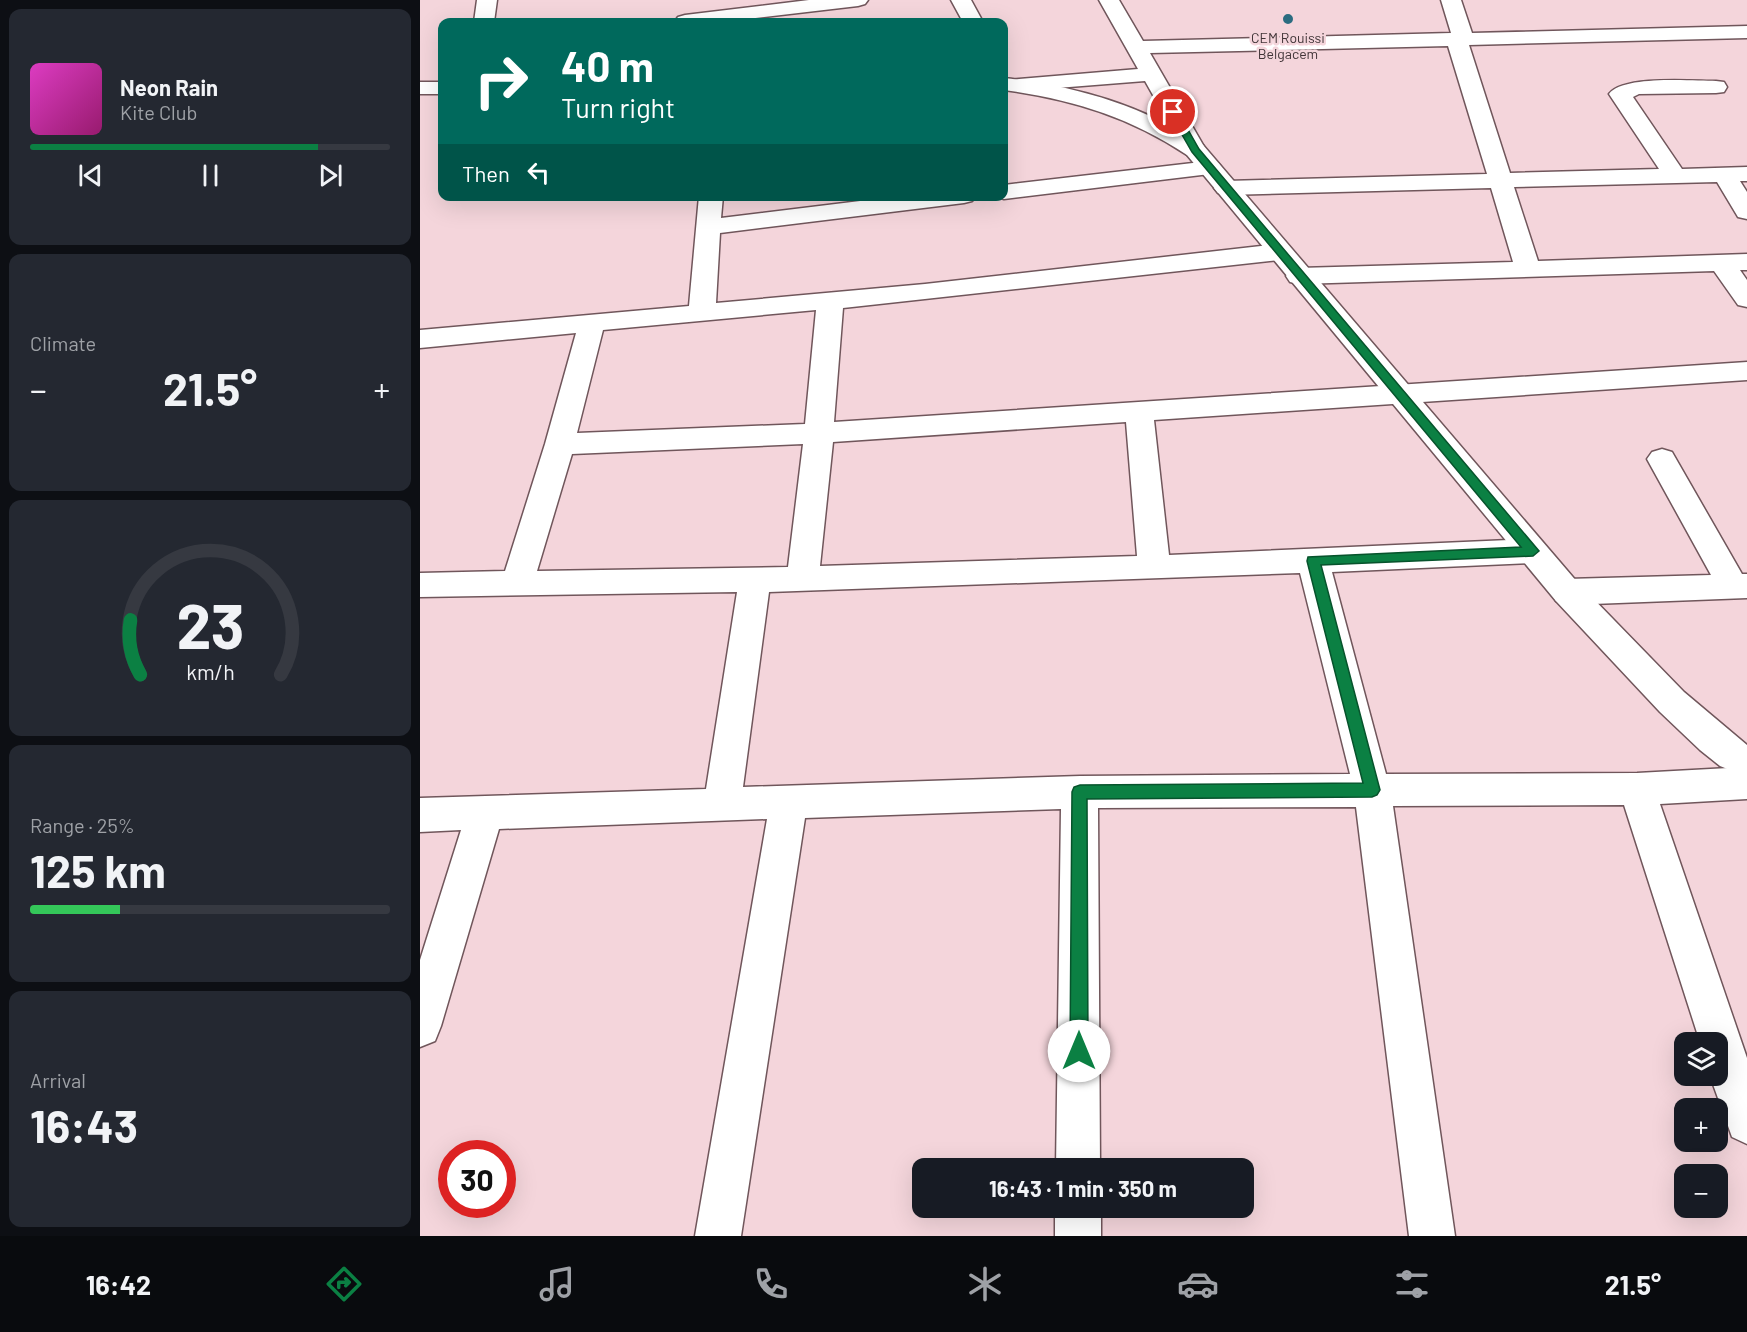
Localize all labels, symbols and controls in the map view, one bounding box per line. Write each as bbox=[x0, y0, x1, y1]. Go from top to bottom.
marker: CEM Rouissi Belgacem bbox=[1281, 12, 1295, 26]
place label: CEM Rouissi Belgacem bbox=[1251, 29, 1325, 62]
text: 40 m bbox=[561, 40, 654, 90]
icon: right bbox=[462, 42, 540, 120]
text: Neon Rain bbox=[120, 74, 218, 100]
pin bbox=[1147, 86, 1198, 137]
text: Turn right bbox=[561, 91, 675, 123]
icon: arrive bbox=[1156, 95, 1189, 128]
text: Kite Club bbox=[120, 100, 197, 124]
icon: left bbox=[522, 156, 555, 189]
icon: previous bbox=[74, 159, 107, 192]
icon: pause bbox=[194, 159, 227, 192]
icon: next bbox=[314, 159, 347, 192]
text: Then bbox=[462, 160, 510, 186]
text: Climate bbox=[30, 331, 96, 355]
text: 21.5° bbox=[163, 361, 257, 415]
text: − bbox=[30, 369, 47, 409]
text: + bbox=[374, 369, 390, 409]
text: 23 bbox=[176, 587, 244, 661]
text: km/h bbox=[186, 659, 234, 684]
text: Range · 25% bbox=[30, 813, 135, 837]
text: 125 km bbox=[30, 843, 166, 897]
position arrow bbox=[1047, 1019, 1111, 1083]
map controls bbox=[1674, 1032, 1728, 1218]
button: layers bbox=[1674, 1032, 1728, 1086]
text: Arrival bbox=[30, 1068, 86, 1092]
text: 16:43 bbox=[30, 1098, 138, 1152]
button: + bbox=[1674, 1098, 1728, 1152]
speed limit sign: 30 bbox=[438, 1140, 516, 1218]
button: − bbox=[1674, 1164, 1728, 1218]
text: 16:43 · 1 min · 350 m bbox=[989, 1175, 1177, 1201]
icon: directions bbox=[323, 1263, 365, 1305]
icon: music bbox=[536, 1263, 578, 1305]
icon: phone bbox=[750, 1263, 792, 1305]
icon: climate bbox=[964, 1263, 1006, 1305]
icon: car bbox=[1177, 1263, 1219, 1305]
icon: filters bbox=[1391, 1263, 1433, 1305]
text: 16:42 bbox=[86, 1268, 151, 1300]
text: 21.5° bbox=[1605, 1268, 1661, 1300]

